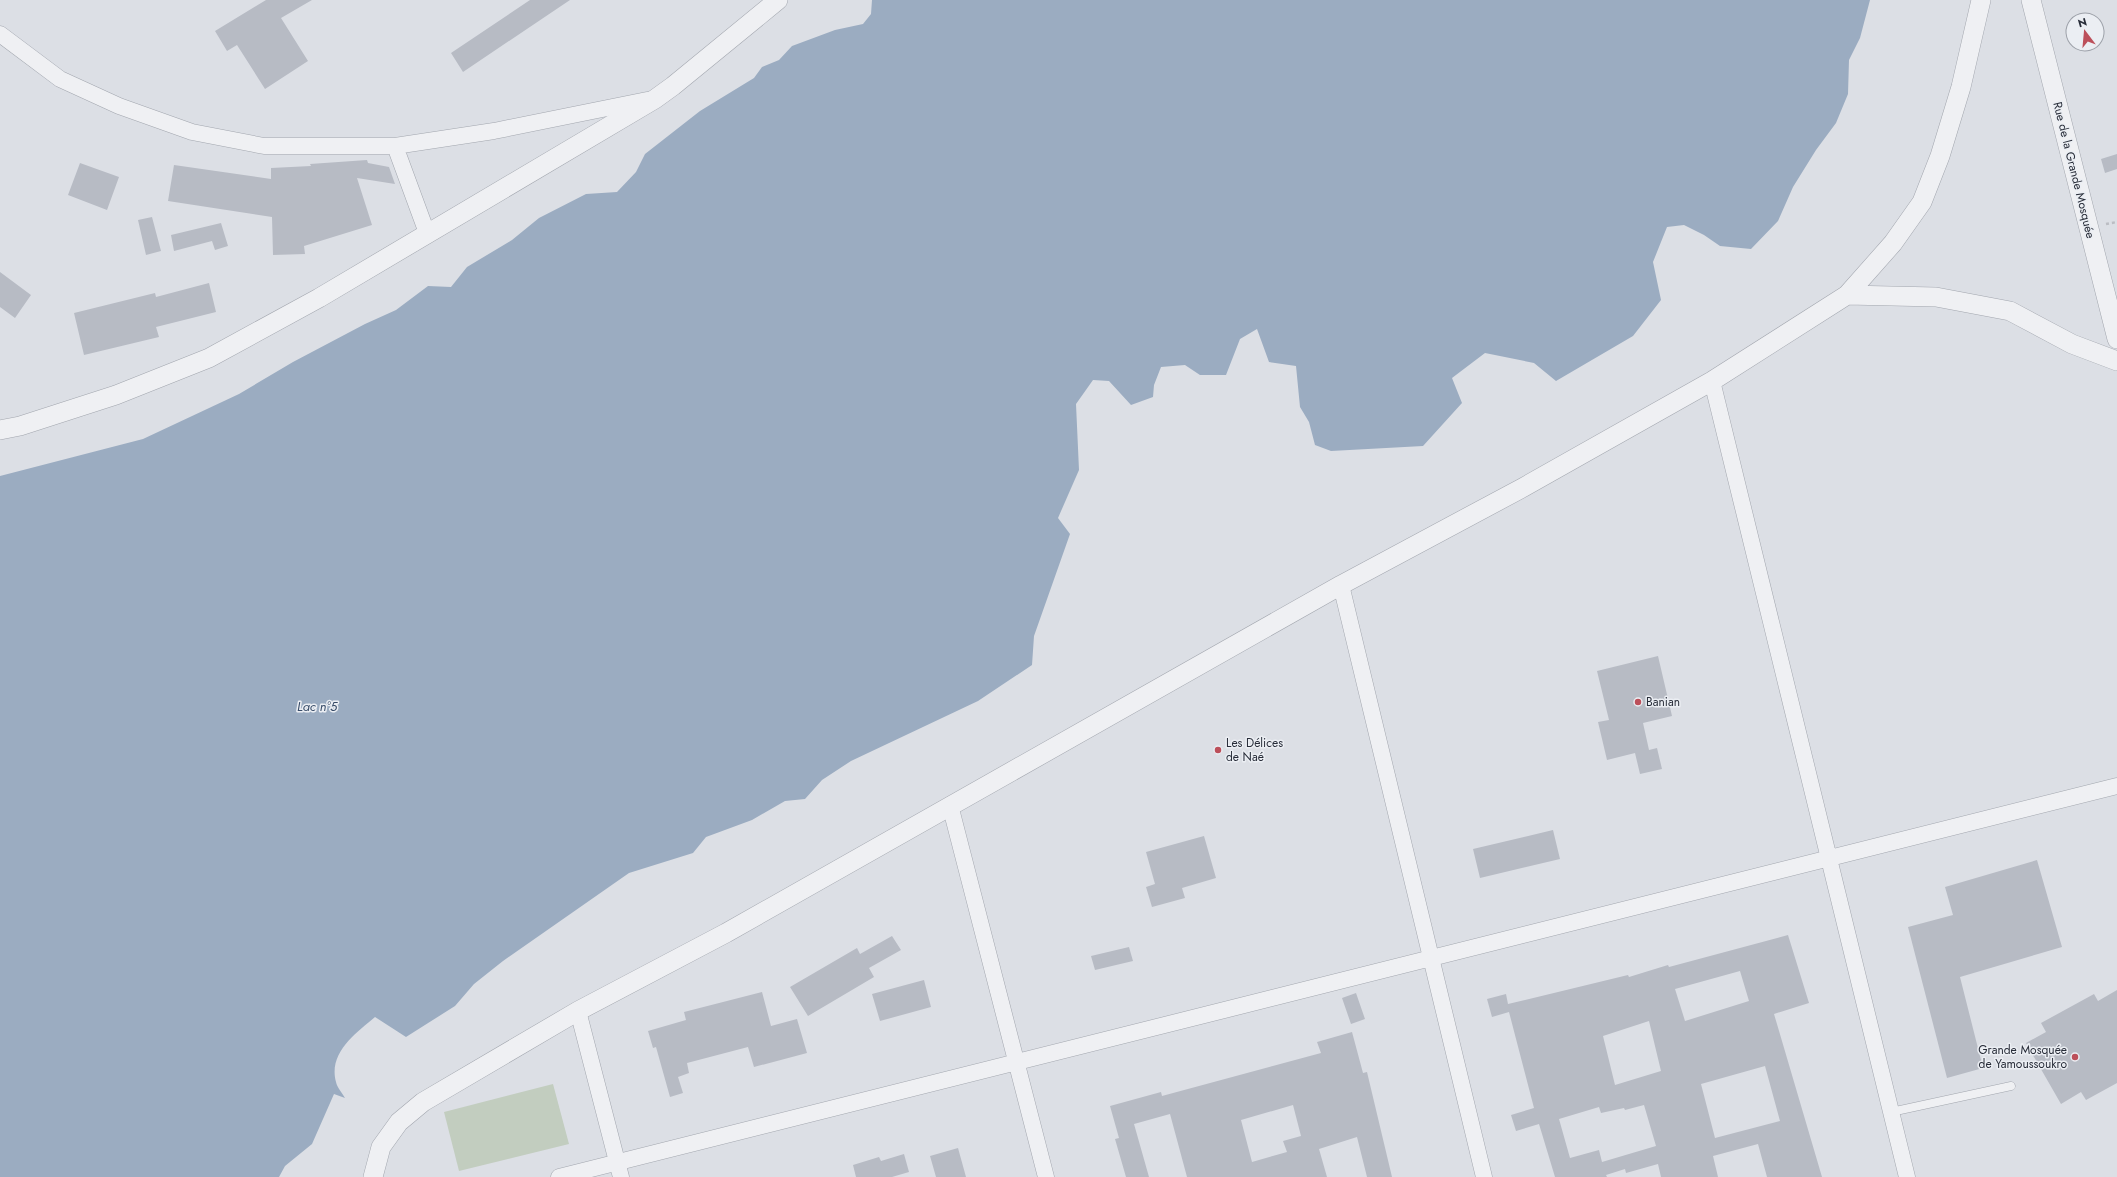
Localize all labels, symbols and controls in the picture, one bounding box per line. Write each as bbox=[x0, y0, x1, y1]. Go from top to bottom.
north arrow bbox=[2065, 12, 2105, 52]
text: N bbox=[2076, 13, 2089, 31]
street label: Rue de la Grande Mosquée bbox=[2048, 100, 2100, 240]
place label: Banian bbox=[1646, 693, 1680, 711]
water label: Lac n°5 bbox=[297, 697, 338, 716]
marker: Banian bbox=[1633, 697, 1643, 707]
place label: Les Délices de Naé bbox=[1226, 734, 1283, 766]
marker: Les Délices de Naé bbox=[1213, 745, 1223, 755]
place label: Grande Mosquée de Yamoussoukro bbox=[1978, 1041, 2067, 1073]
marker: Grande Mosquée de Yamoussoukro bbox=[2070, 1052, 2080, 1062]

